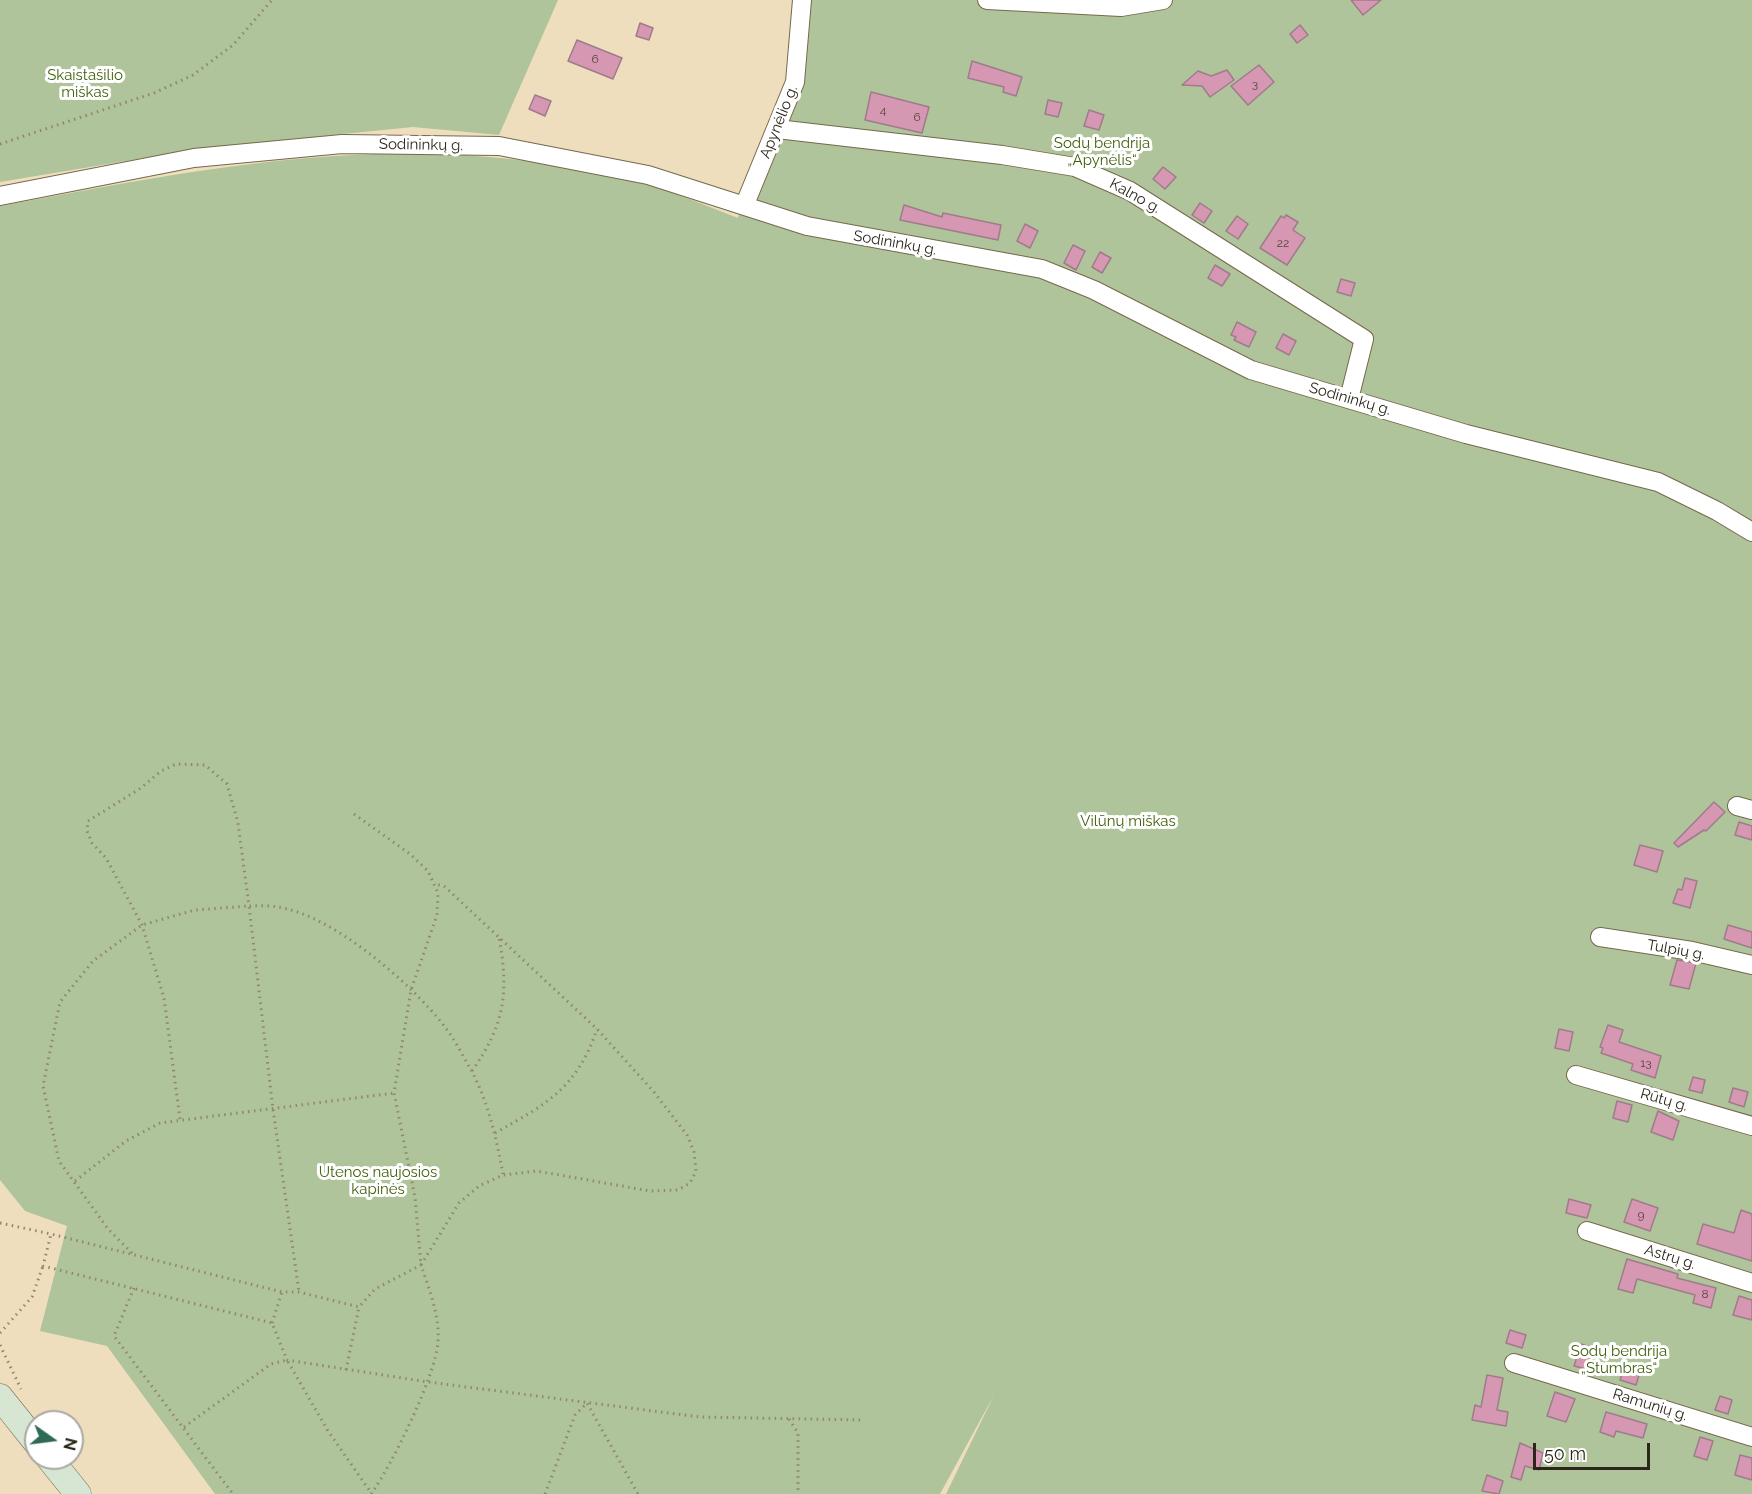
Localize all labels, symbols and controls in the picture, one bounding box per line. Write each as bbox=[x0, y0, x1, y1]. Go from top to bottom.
house number: 6 bbox=[591, 52, 599, 66]
park label: Skaistašilio miškas bbox=[47, 66, 123, 101]
house number: 3 bbox=[1252, 77, 1258, 91]
street label: Apynėlio g. bbox=[756, 83, 802, 161]
house number: 4 bbox=[880, 103, 886, 117]
house number: 6 bbox=[913, 110, 921, 124]
park label: Sodų bendrija „Apynėlis“ bbox=[1054, 134, 1150, 169]
street label: Sodininkų g. bbox=[379, 135, 463, 155]
street label: Kalno g. bbox=[1106, 175, 1164, 217]
street label: Sodininkų g. bbox=[852, 227, 938, 259]
house number: 22 bbox=[1277, 236, 1289, 250]
street label: Sodininkų g. bbox=[1307, 379, 1393, 419]
park label: Vilūnų miškas bbox=[1080, 812, 1176, 830]
street label: Tulpių g. bbox=[1646, 936, 1706, 964]
house number: 13 bbox=[1640, 1056, 1652, 1070]
street label: Rūtų g. bbox=[1638, 1085, 1690, 1115]
park label: Utenos naujosios kapinės bbox=[319, 1163, 437, 1198]
house number: 9 bbox=[1637, 1208, 1645, 1222]
street label: Astrų g. bbox=[1642, 1241, 1698, 1273]
house number: 8 bbox=[1701, 1287, 1709, 1301]
park label: Sodų bendrija „Stumbras“ bbox=[1571, 1342, 1667, 1377]
street label: Ramunių g. bbox=[1610, 1385, 1690, 1425]
north arrow bbox=[24, 1410, 84, 1470]
scale bar bbox=[1536, 1431, 1653, 1469]
text: N bbox=[59, 1436, 81, 1452]
text: 50 m bbox=[1544, 1443, 1586, 1464]

